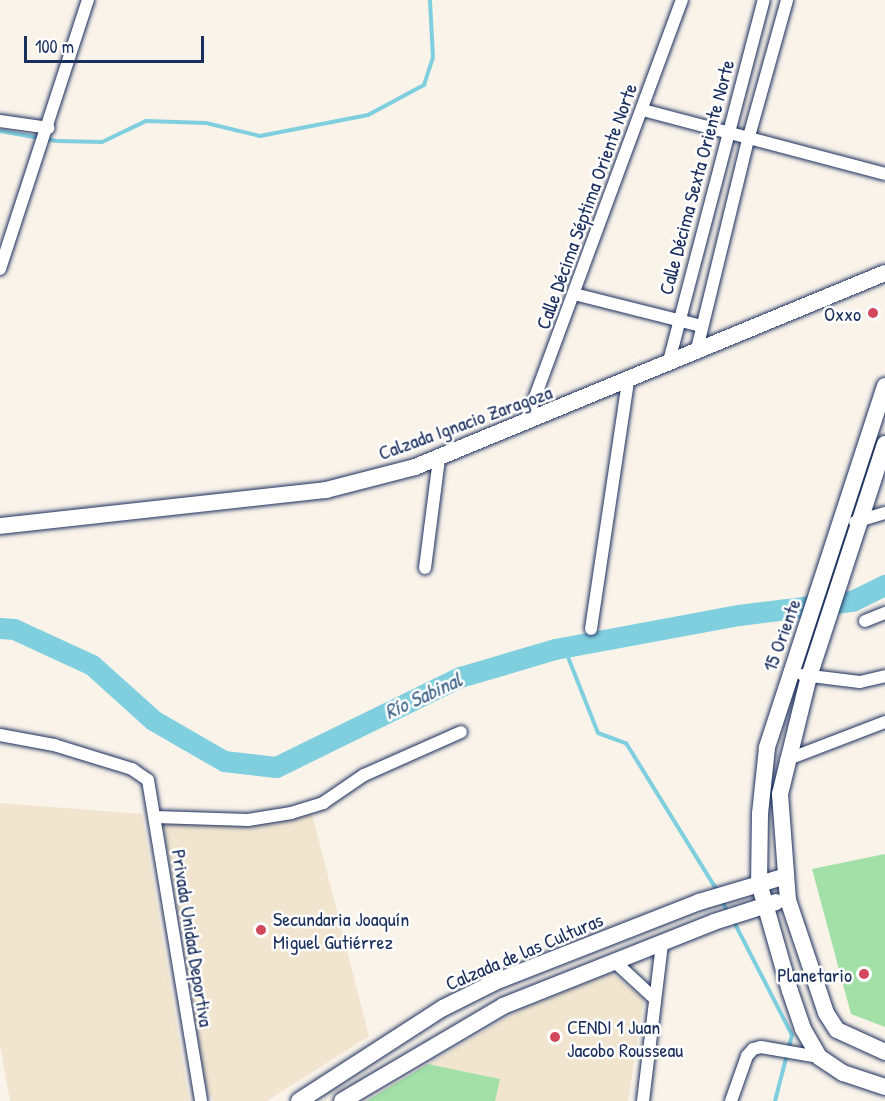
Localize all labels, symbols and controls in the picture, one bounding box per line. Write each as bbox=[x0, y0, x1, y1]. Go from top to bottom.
scale bar bbox=[27, 24, 207, 62]
text: 100 m bbox=[35, 34, 74, 59]
street label: Calle Décima Sexta Oriente Norte bbox=[653, 57, 739, 297]
street label: Calle Décima Séptima Oriente Norte bbox=[530, 80, 642, 332]
place label: Oxxo bbox=[824, 301, 861, 325]
marker: Oxxo bbox=[866, 306, 880, 320]
street label: Calzada Ignacio Zaragoza bbox=[375, 379, 555, 465]
street label: 15 Oriente bbox=[757, 595, 805, 675]
water label: Río Sabinal bbox=[380, 667, 466, 725]
street label: Privada Unidad Deportiva bbox=[167, 848, 219, 1028]
place label: Secundaria Joaquín Miguel Gutiérrez bbox=[273, 906, 409, 953]
street label: Calzada de las Culturas bbox=[442, 907, 606, 995]
marker: Secundaria Joaquín Miguel Gutiérrez bbox=[254, 923, 268, 937]
place label: Planetario bbox=[777, 962, 852, 986]
marker: Planetario bbox=[857, 967, 871, 981]
place label: CENDI 1 Juan Jacobo Rousseau bbox=[567, 1014, 683, 1061]
marker: CENDI 1 Juan Jacobo Rousseau bbox=[548, 1030, 562, 1044]

